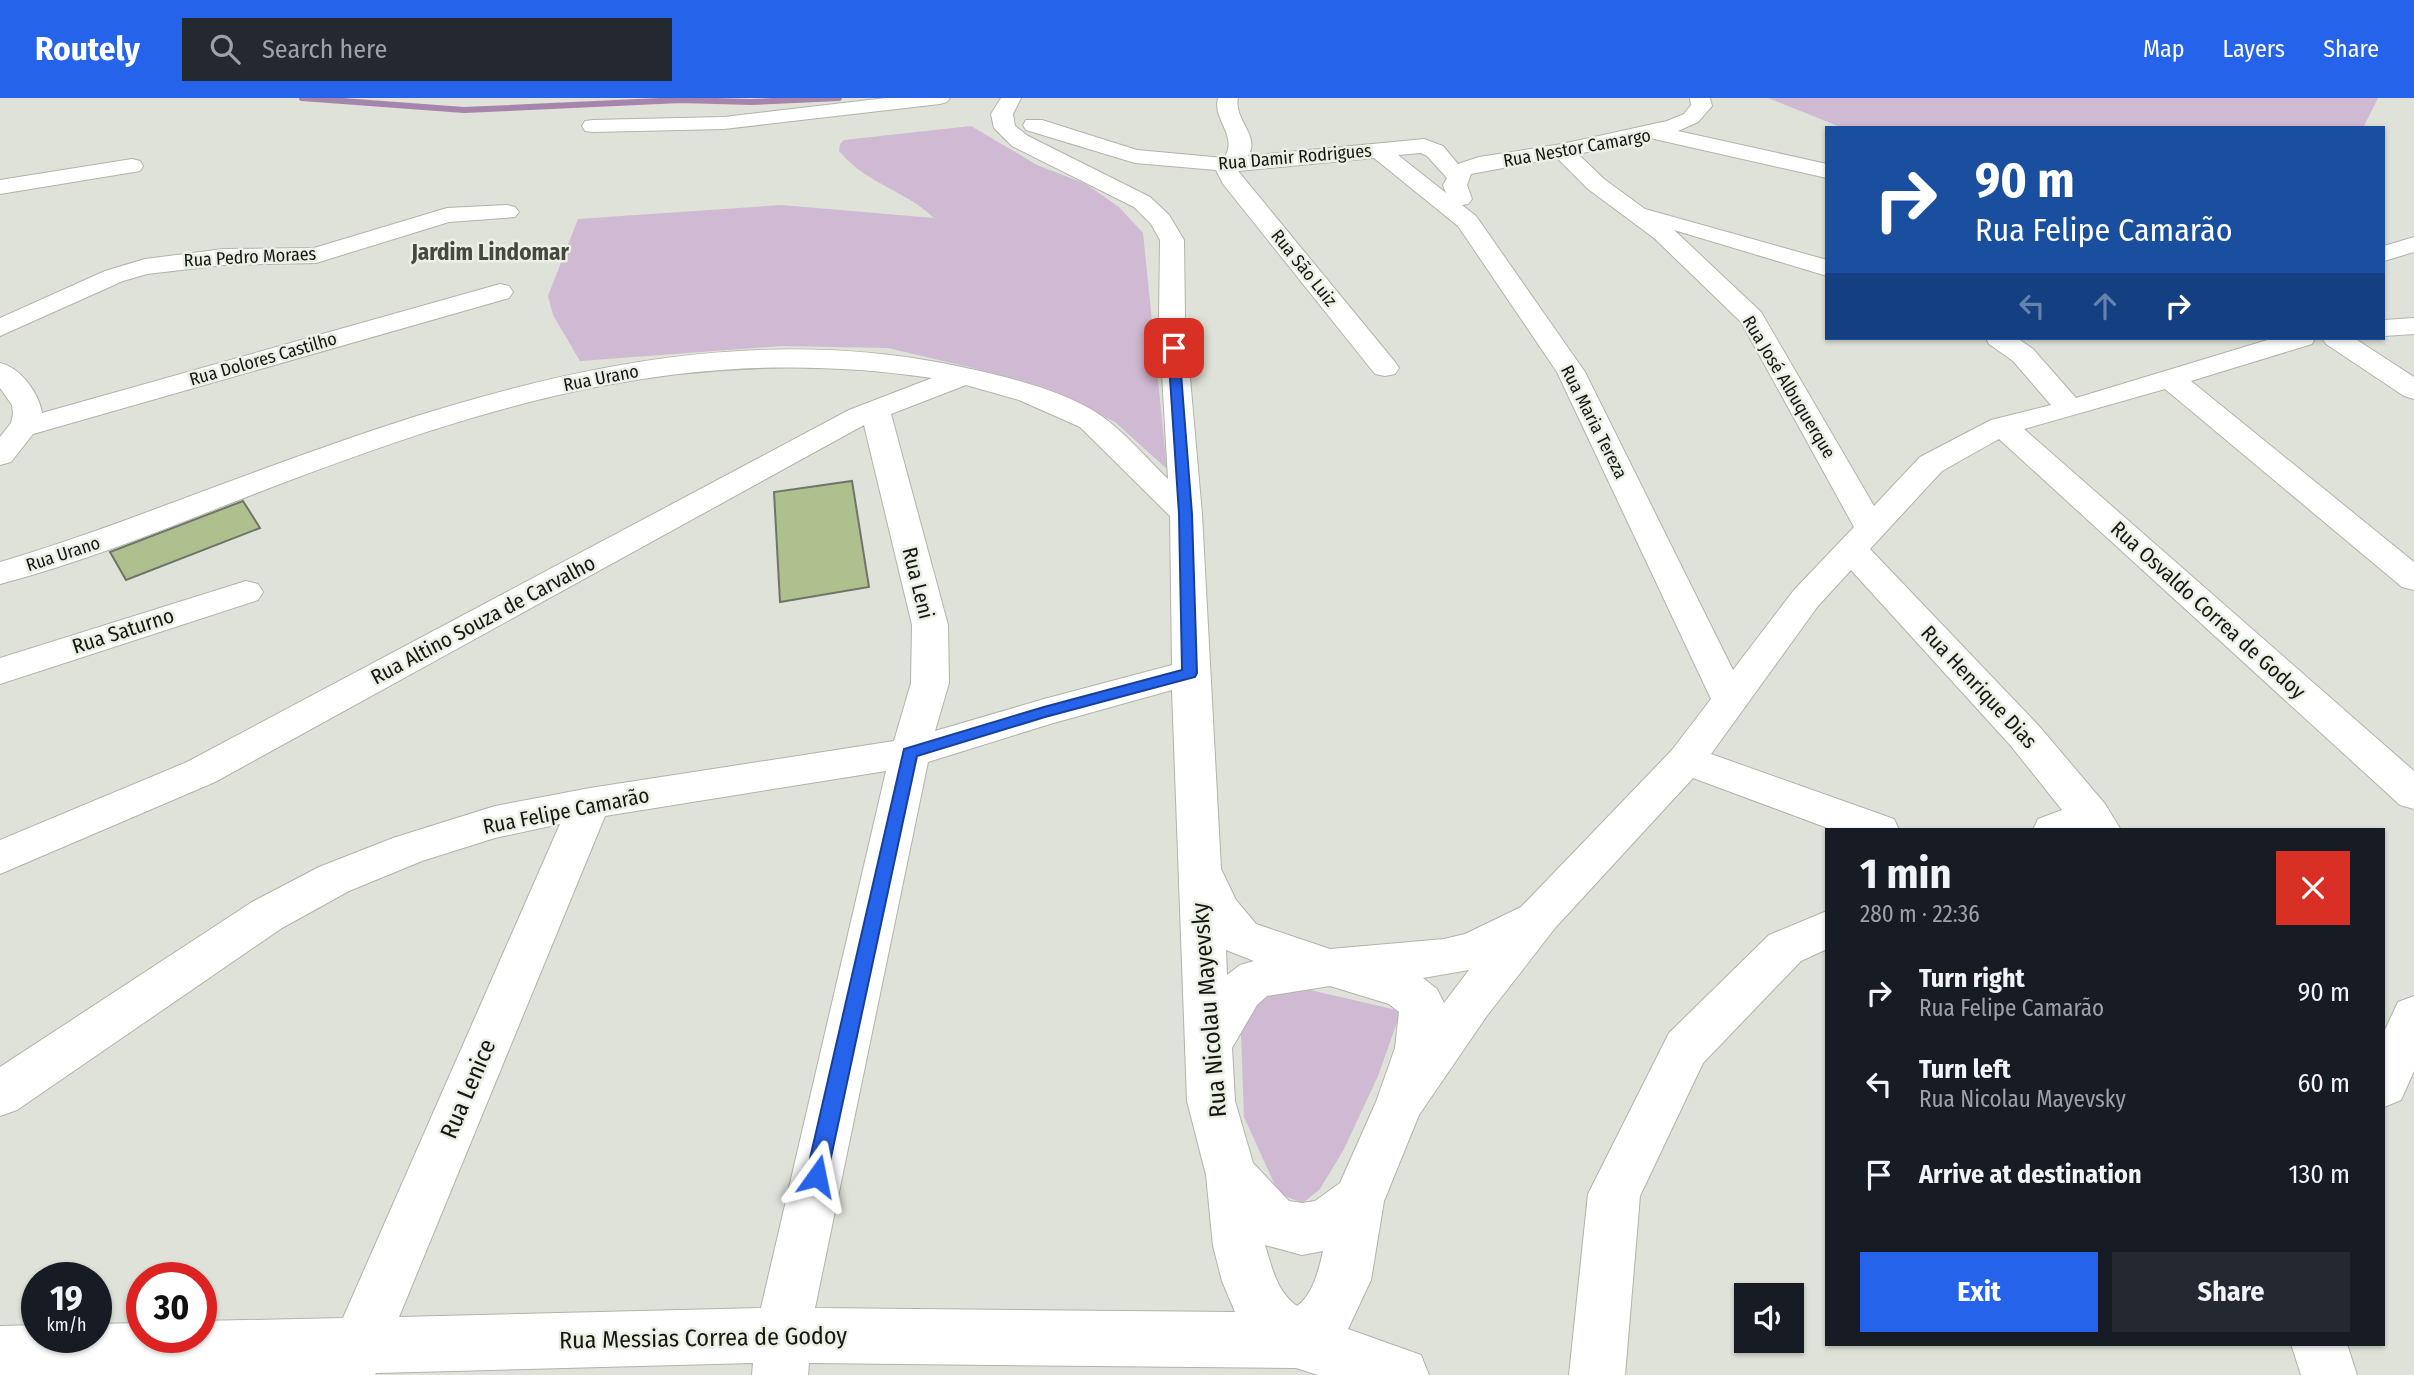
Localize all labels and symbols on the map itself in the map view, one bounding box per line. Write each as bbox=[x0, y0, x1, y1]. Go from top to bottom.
street label: Rua Nestor Camargo bbox=[1501, 124, 1653, 172]
street label: Rua Damir Rodrigues bbox=[1217, 139, 1373, 175]
street label: Rua São Luiz bbox=[1266, 225, 1342, 311]
district label: Jardim Lindomar bbox=[410, 238, 569, 266]
street label: Rua Pedro Moraes bbox=[183, 243, 317, 271]
street label: Rua José Albuquerque bbox=[1738, 312, 1840, 462]
pin bbox=[1144, 318, 1204, 378]
street label: Rua Dolores Castilho bbox=[187, 327, 339, 391]
street label: Rua Urano bbox=[561, 360, 641, 396]
street label: Rua Maria Tereza bbox=[1556, 362, 1632, 483]
street label: Rua Osvaldo Correa de Godoy bbox=[2105, 516, 2311, 705]
street label: Rua Urano bbox=[23, 532, 103, 576]
street label: Rua Leni bbox=[897, 544, 939, 622]
street label: Rua Altino Souza de Carvalho bbox=[366, 550, 600, 690]
street label: Rua Saturno bbox=[69, 602, 177, 660]
street label: Rua Henrique Dias bbox=[1915, 620, 2043, 754]
street label: Rua Felipe Camarão bbox=[481, 782, 651, 840]
street label: Rua Nicolau Mayevsky bbox=[1186, 901, 1232, 1119]
street label: Rua Lenice bbox=[435, 1035, 501, 1143]
position arrow bbox=[780, 1139, 854, 1213]
speed limit sign: 30 bbox=[126, 1262, 217, 1353]
street label: Rua Messias Correa de Godoy bbox=[559, 1321, 848, 1355]

